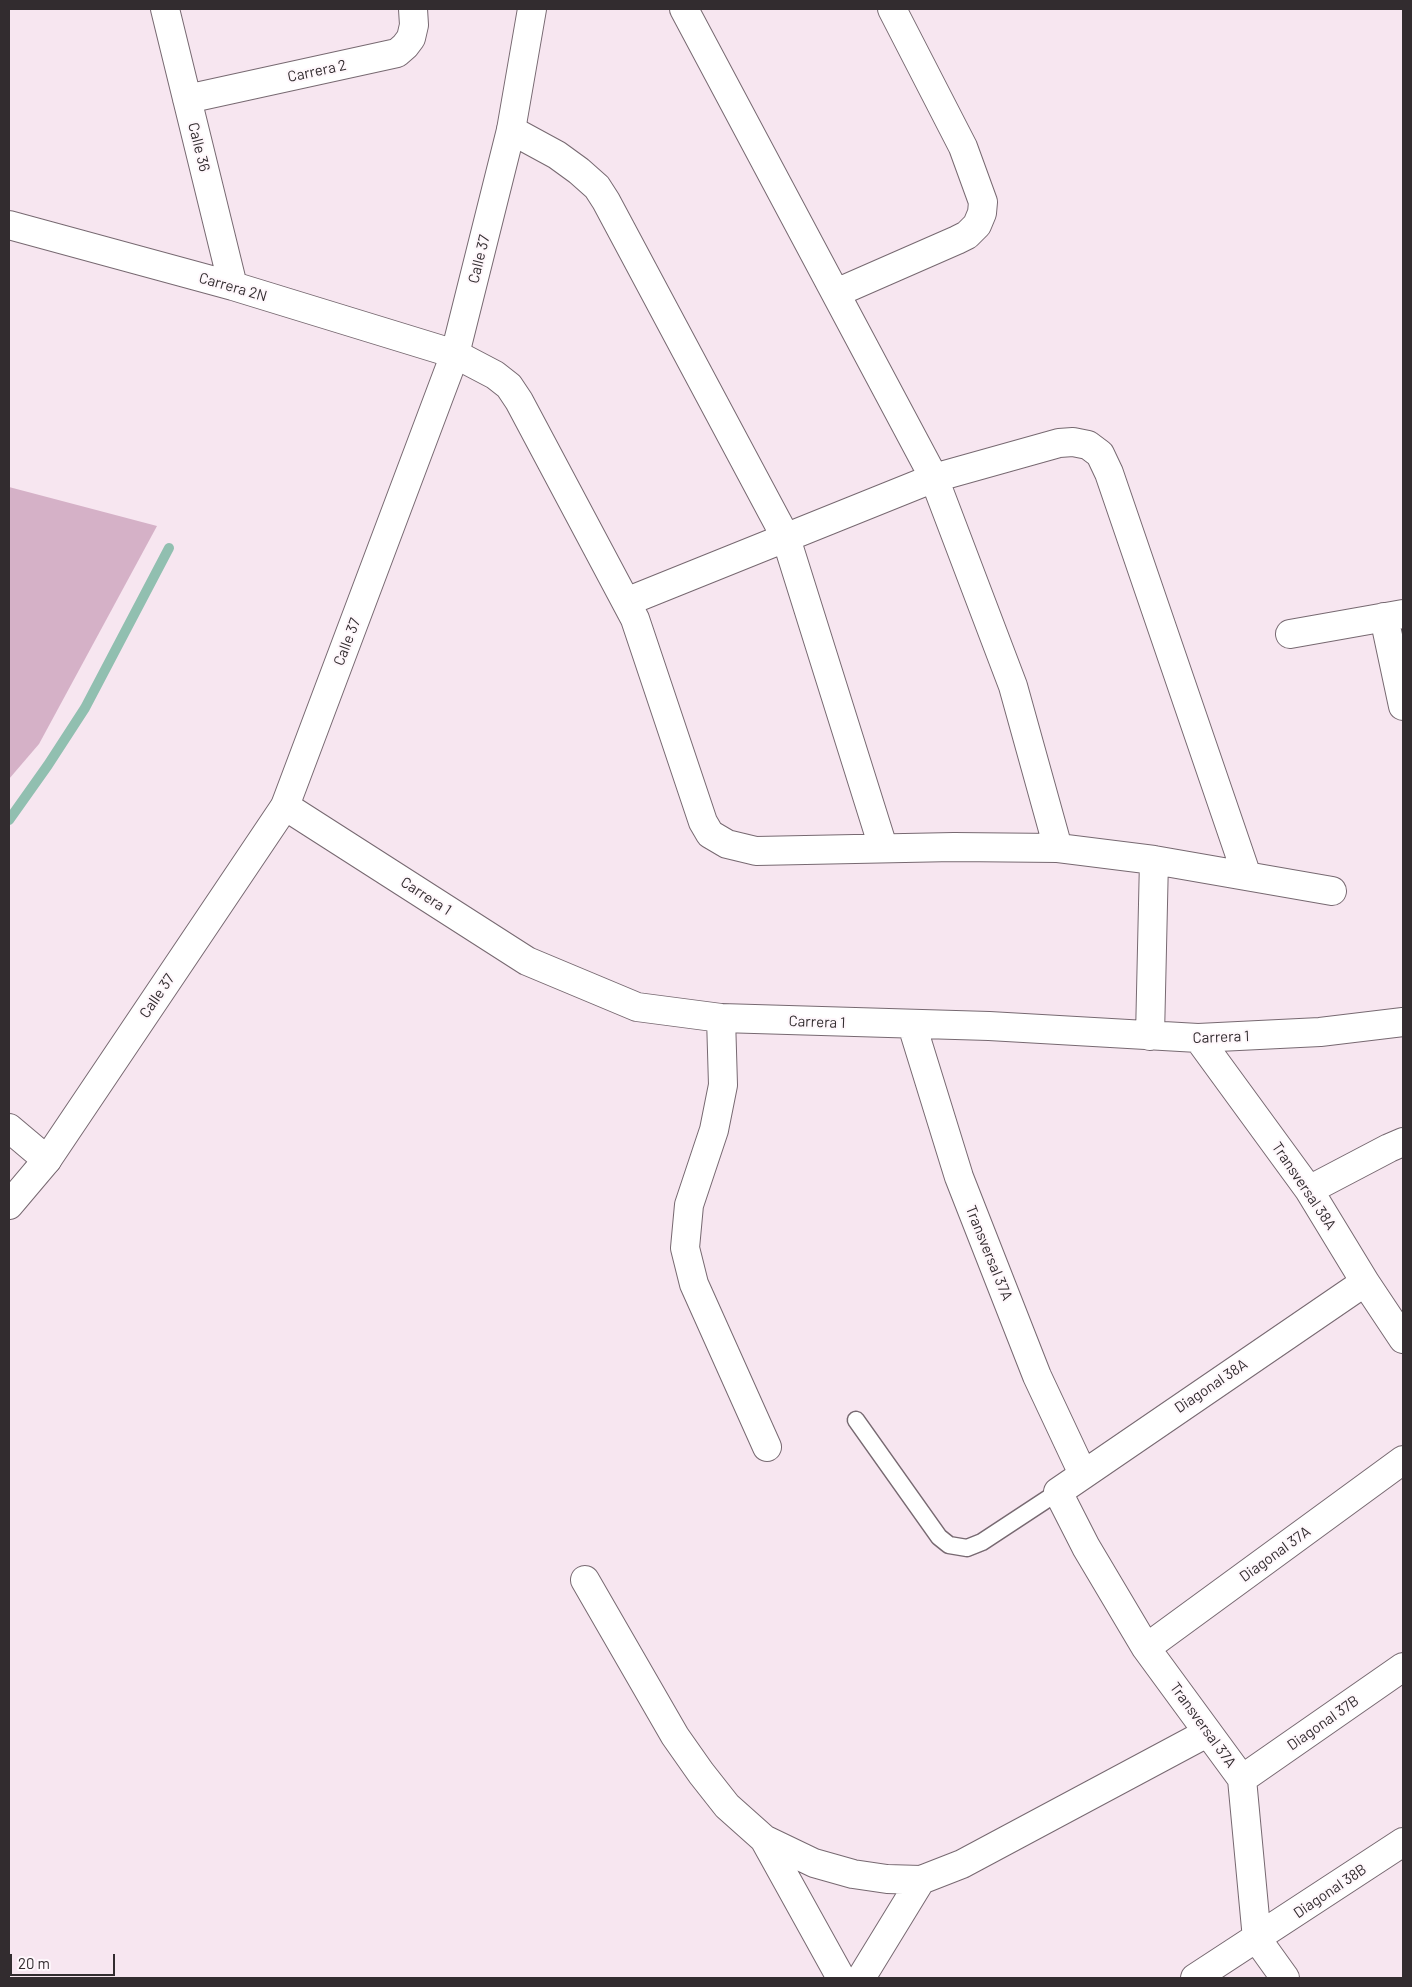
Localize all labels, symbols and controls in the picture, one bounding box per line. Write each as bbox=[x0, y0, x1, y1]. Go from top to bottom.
street label: Carrera 2 bbox=[286, 56, 348, 86]
street label: Calle 36 bbox=[184, 121, 214, 173]
street label: Calle 37 bbox=[464, 233, 494, 285]
street label: Carrera 2N bbox=[197, 269, 269, 305]
street label: Calle 37 bbox=[330, 616, 364, 668]
street label: Carrera 1 bbox=[397, 873, 455, 919]
street label: Calle 37 bbox=[136, 970, 178, 1022]
street label: Carrera 1 bbox=[788, 1012, 846, 1032]
street label: Carrera 1 bbox=[1192, 1027, 1250, 1047]
street label: Transversal 38A bbox=[1268, 1139, 1340, 1233]
street label: Transversal 37A bbox=[962, 1203, 1016, 1303]
street label: Diagonal 38A bbox=[1171, 1355, 1251, 1417]
street label: Diagonal 37A bbox=[1236, 1522, 1314, 1586]
street label: Transversal 37A bbox=[1166, 1679, 1240, 1771]
street label: Diagonal 37B bbox=[1284, 1692, 1362, 1754]
street label: Diagonal 38B bbox=[1290, 1860, 1370, 1922]
scale bar bbox=[12, 1944, 118, 1976]
text: 20 m bbox=[18, 1954, 50, 1972]

